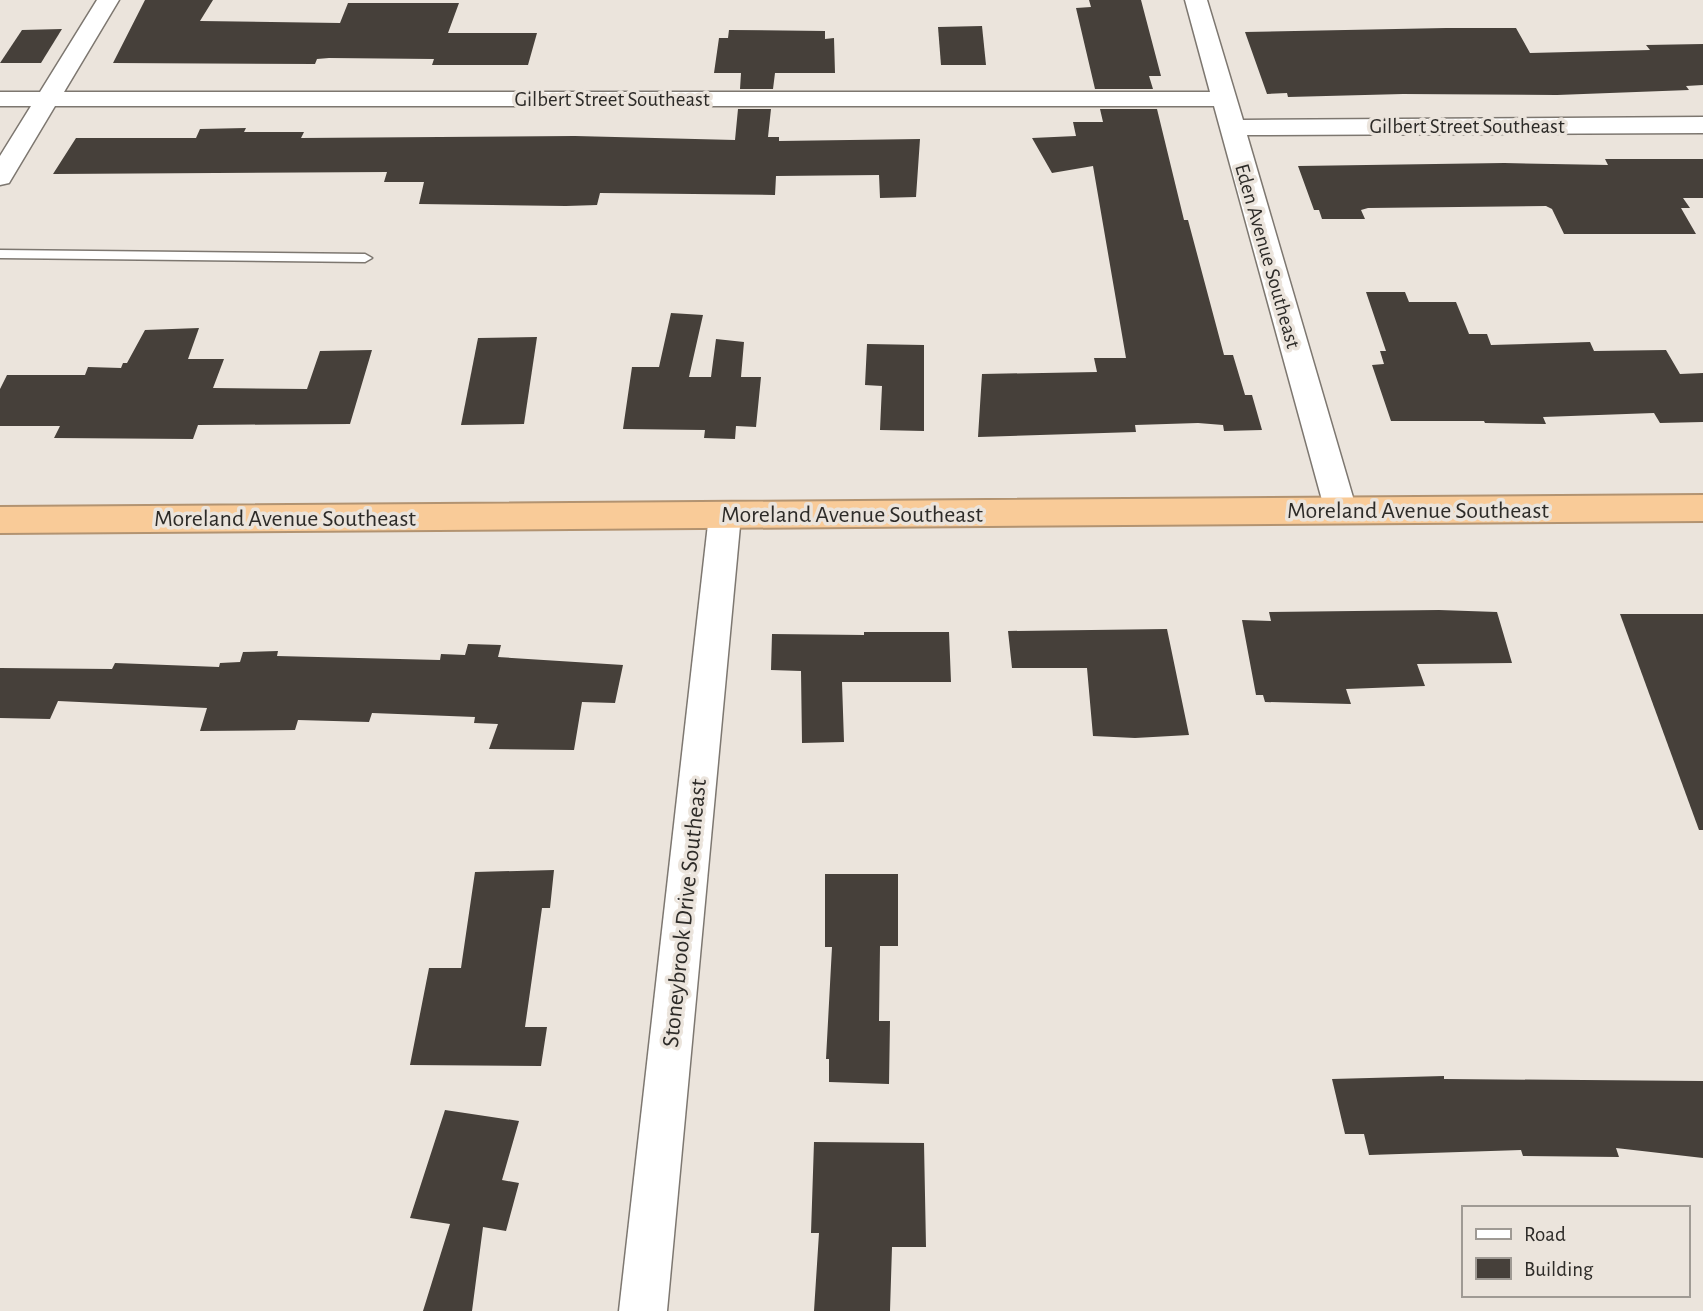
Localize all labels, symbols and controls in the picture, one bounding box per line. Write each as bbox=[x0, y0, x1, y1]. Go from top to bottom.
street label: Gilbert Street Southeast bbox=[514, 89, 710, 110]
street label: Gilbert Street Southeast bbox=[1369, 116, 1565, 137]
street label: Eden Avenue Southeast bbox=[1231, 161, 1304, 351]
street label: Moreland Avenue Southeast bbox=[1287, 499, 1549, 523]
street label: Moreland Avenue Southeast bbox=[721, 503, 983, 527]
street label: Moreland Avenue Southeast bbox=[154, 507, 416, 531]
street label: Stoneybrook Drive Southeast bbox=[659, 777, 711, 1049]
legend bbox=[1462, 1206, 1689, 1297]
text: Road bbox=[1524, 1224, 1566, 1245]
text: Building bbox=[1524, 1259, 1594, 1280]

